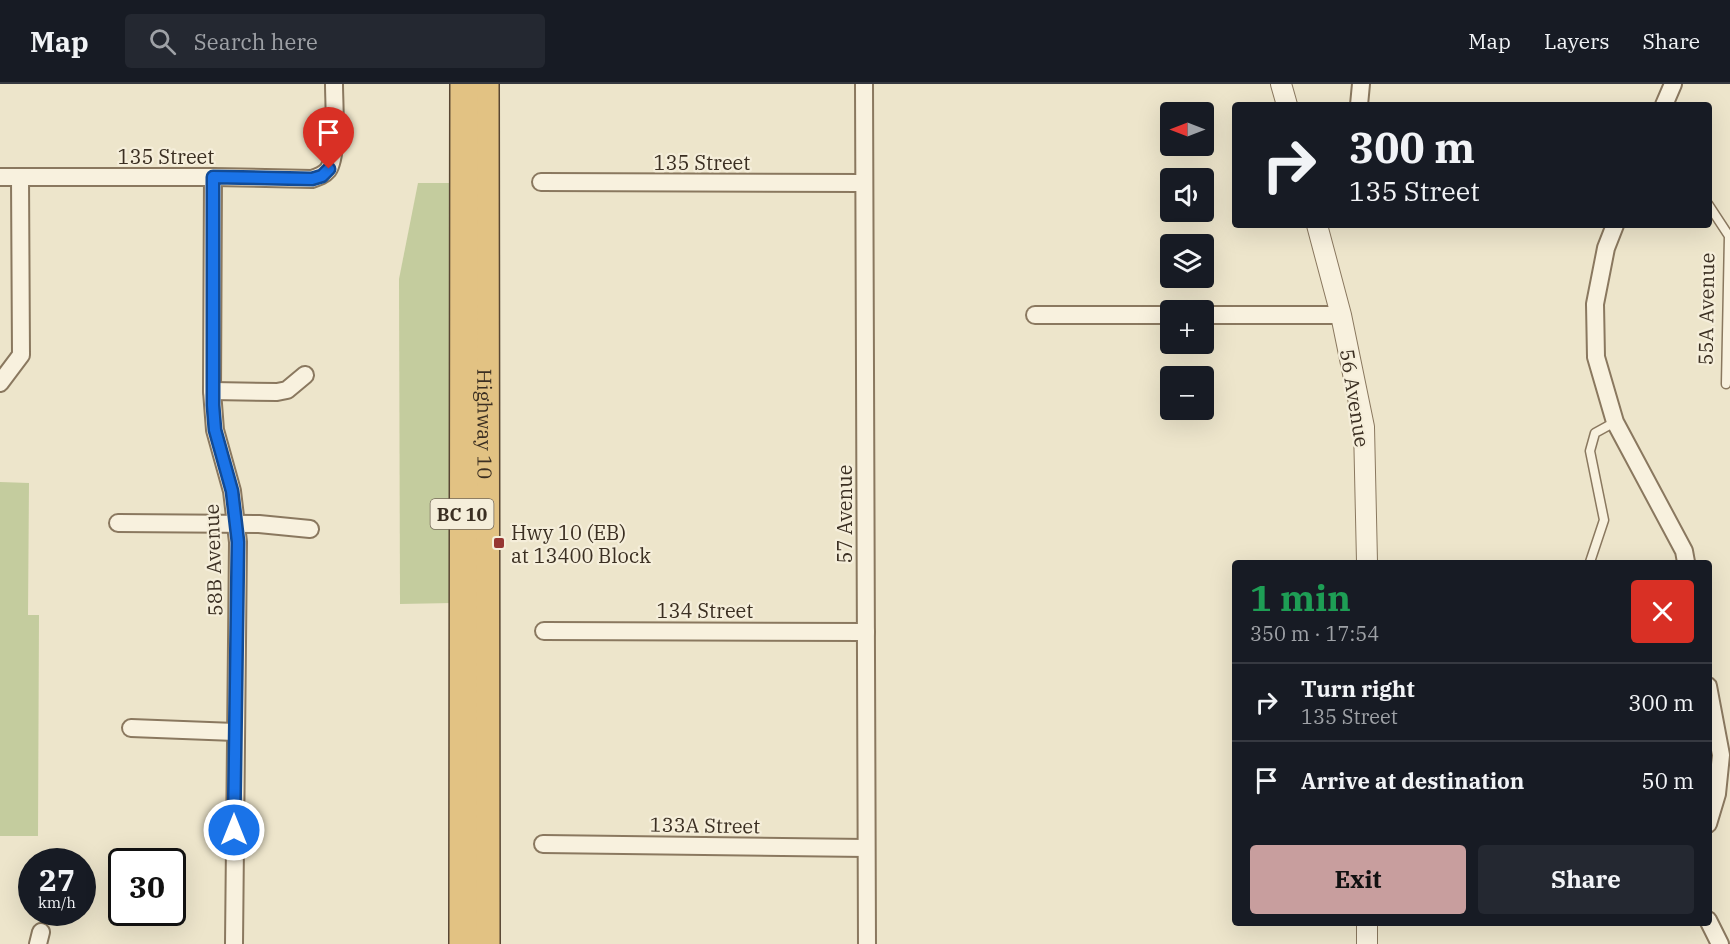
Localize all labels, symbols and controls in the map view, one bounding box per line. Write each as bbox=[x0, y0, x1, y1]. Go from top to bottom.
search box bbox=[125, 14, 545, 68]
text: Map bbox=[30, 23, 89, 60]
icon: search bbox=[146, 25, 179, 58]
text: Search here bbox=[194, 27, 318, 56]
text: Map bbox=[1468, 27, 1511, 55]
text: Layers bbox=[1544, 27, 1610, 55]
text: Share bbox=[1643, 27, 1700, 55]
north arrow bbox=[1160, 102, 1214, 156]
map controls bbox=[1160, 102, 1214, 420]
pin bbox=[303, 107, 354, 169]
icon: arrive bbox=[312, 116, 345, 149]
text: 300 m bbox=[1349, 120, 1475, 175]
icon: right bbox=[1250, 126, 1328, 204]
street label: 135 Street bbox=[118, 143, 214, 170]
street label: 135 Street bbox=[654, 149, 750, 176]
button: sound bbox=[1160, 168, 1214, 222]
text: 135 Street bbox=[1349, 173, 1480, 208]
button: layers bbox=[1160, 234, 1214, 288]
street label: 55A Avenue bbox=[1692, 252, 1720, 366]
button: + bbox=[1160, 300, 1214, 354]
street label: 56 Avenue bbox=[1334, 347, 1376, 449]
button: − bbox=[1160, 366, 1214, 420]
street label: Highway 10 bbox=[472, 369, 499, 479]
street label: 57 Avenue bbox=[831, 465, 858, 563]
road number: BC 10 bbox=[430, 499, 494, 529]
street label: 58B Avenue bbox=[198, 503, 228, 617]
place label: Hwy 10 (EB) at 13400 Block bbox=[511, 519, 651, 569]
marker: Hwy 10 (EB) at 13400 Block bbox=[492, 536, 506, 550]
text: 1 min bbox=[1250, 574, 1351, 621]
button: close bbox=[1631, 580, 1694, 643]
street label: 134 Street bbox=[657, 597, 753, 624]
text: 350 m · 17:54 bbox=[1250, 620, 1379, 647]
text: Turn right bbox=[1301, 674, 1415, 703]
icon: right bbox=[1250, 686, 1283, 719]
text: 300 m bbox=[1628, 688, 1694, 717]
text: 135 Street bbox=[1301, 703, 1398, 730]
icon: arrive bbox=[1250, 764, 1283, 797]
text: Arrive at destination bbox=[1301, 766, 1524, 795]
text: 50 m bbox=[1642, 766, 1694, 795]
position arrow bbox=[202, 798, 266, 862]
street label: 133A Street bbox=[649, 811, 761, 839]
button: Exit bbox=[1250, 845, 1466, 914]
button: Share bbox=[1478, 845, 1694, 914]
speed limit sign: 30 bbox=[108, 848, 186, 926]
text: 27 bbox=[39, 860, 75, 899]
text: km/h bbox=[38, 893, 76, 912]

